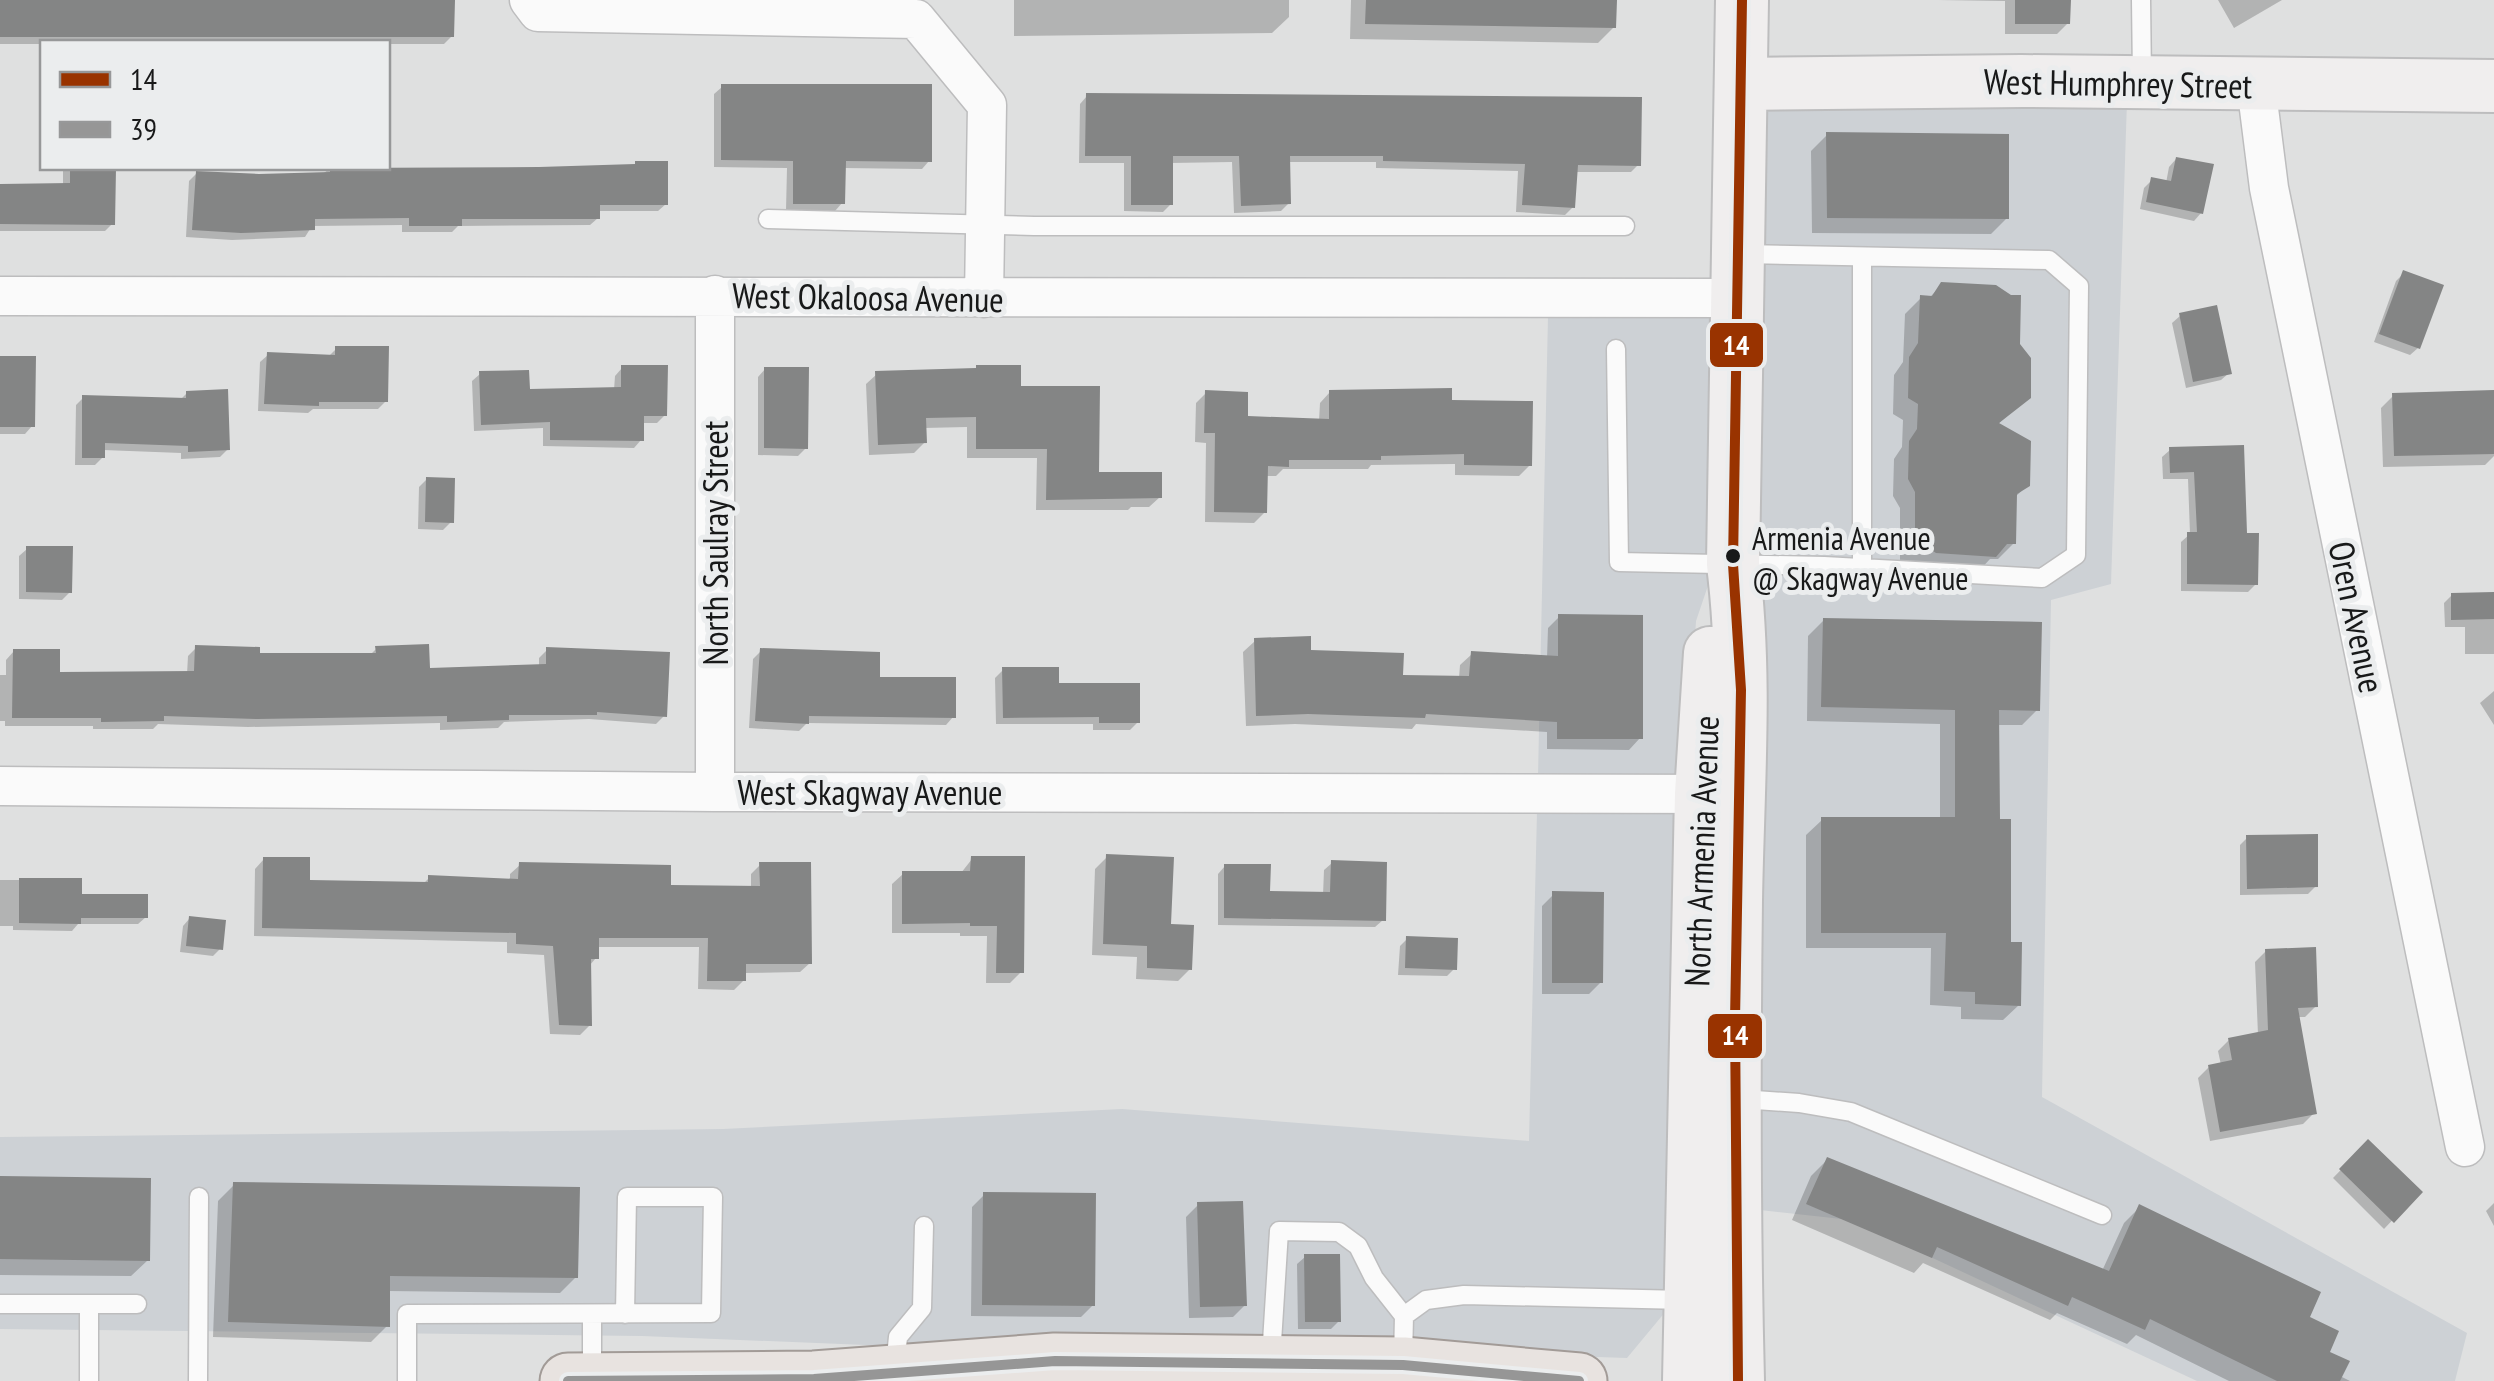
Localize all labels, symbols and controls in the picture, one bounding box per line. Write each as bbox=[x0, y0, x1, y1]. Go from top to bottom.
legend bbox=[40, 40, 390, 170]
street label: West Humphrey Street bbox=[1983, 58, 2253, 108]
text: 14 bbox=[130, 59, 157, 98]
text: 39 bbox=[130, 109, 157, 148]
street label: West Okaloosa Avenue bbox=[732, 272, 1004, 322]
line badge: 14 bbox=[1708, 321, 1765, 369]
text: 14 bbox=[1723, 326, 1750, 363]
street label: North Saulray Street bbox=[692, 420, 738, 665]
place label: Armenia Avenue @ Skagway Avenue bbox=[1752, 517, 1969, 599]
street label: Oren Avenue bbox=[2319, 537, 2395, 697]
marker: Armenia Avenue @ Skagway Avenue bbox=[1723, 546, 1743, 566]
street label: North Armenia Avenue bbox=[1673, 715, 1729, 987]
street label: West Skagway Avenue bbox=[737, 769, 1003, 815]
line badge: 14 bbox=[1706, 1012, 1764, 1060]
text: 14 bbox=[1722, 1016, 1749, 1053]

